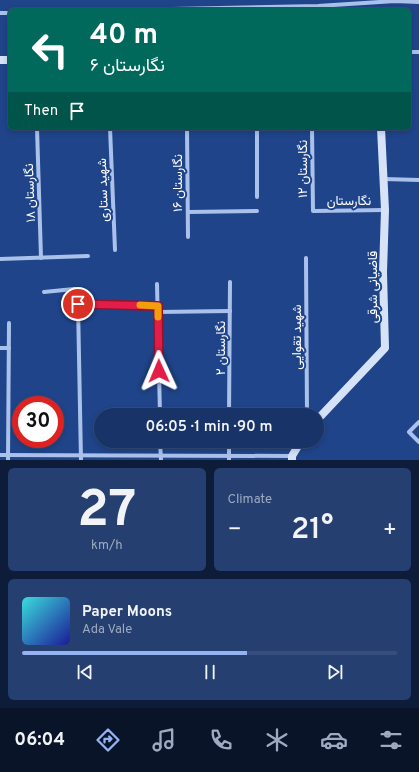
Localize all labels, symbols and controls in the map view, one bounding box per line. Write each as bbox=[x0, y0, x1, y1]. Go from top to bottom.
text: 40 m bbox=[90, 18, 158, 54]
icon: left bbox=[24, 24, 76, 76]
text: نگارستان ۶ bbox=[90, 55, 165, 78]
icon: arrive bbox=[66, 100, 88, 122]
text: Then bbox=[24, 102, 58, 121]
street label: نگارستان ۱۲ bbox=[296, 140, 312, 198]
street label: نگارستان ۱۶ bbox=[171, 154, 187, 212]
street label: شهید ستاری bbox=[95, 158, 113, 222]
street label: نگارستان ۱۸ bbox=[22, 163, 40, 223]
street label: نگارستان bbox=[327, 194, 372, 210]
street label: قاضیانی شرقی bbox=[366, 251, 382, 323]
pin bbox=[61, 287, 95, 321]
icon: arrive bbox=[67, 293, 89, 315]
street label: شهید تقوایی bbox=[290, 304, 306, 370]
street label: نگارستان ۲ bbox=[214, 320, 230, 375]
position arrow bbox=[138, 350, 180, 392]
speed limit sign: 30 bbox=[12, 396, 64, 448]
text: 06:05 · 1 min · 90 m bbox=[145, 418, 273, 437]
text: 27 bbox=[77, 479, 136, 545]
text: Climate bbox=[228, 492, 272, 508]
text: 21° bbox=[291, 512, 334, 549]
text: − bbox=[228, 517, 242, 544]
text: + bbox=[383, 517, 397, 544]
text: km/h bbox=[91, 538, 123, 554]
text: Paper Moons bbox=[82, 603, 172, 622]
text: Ada Vale bbox=[82, 622, 132, 638]
icon: previous bbox=[74, 661, 96, 683]
icon: pause bbox=[199, 661, 221, 683]
icon: next bbox=[324, 661, 346, 683]
icon: directions bbox=[94, 726, 122, 754]
icon: music bbox=[150, 726, 178, 754]
icon: phone bbox=[207, 726, 235, 754]
icon: climate bbox=[263, 726, 291, 754]
icon: car bbox=[320, 726, 348, 754]
icon: filters bbox=[377, 726, 405, 754]
text: 06:04 bbox=[14, 729, 65, 752]

